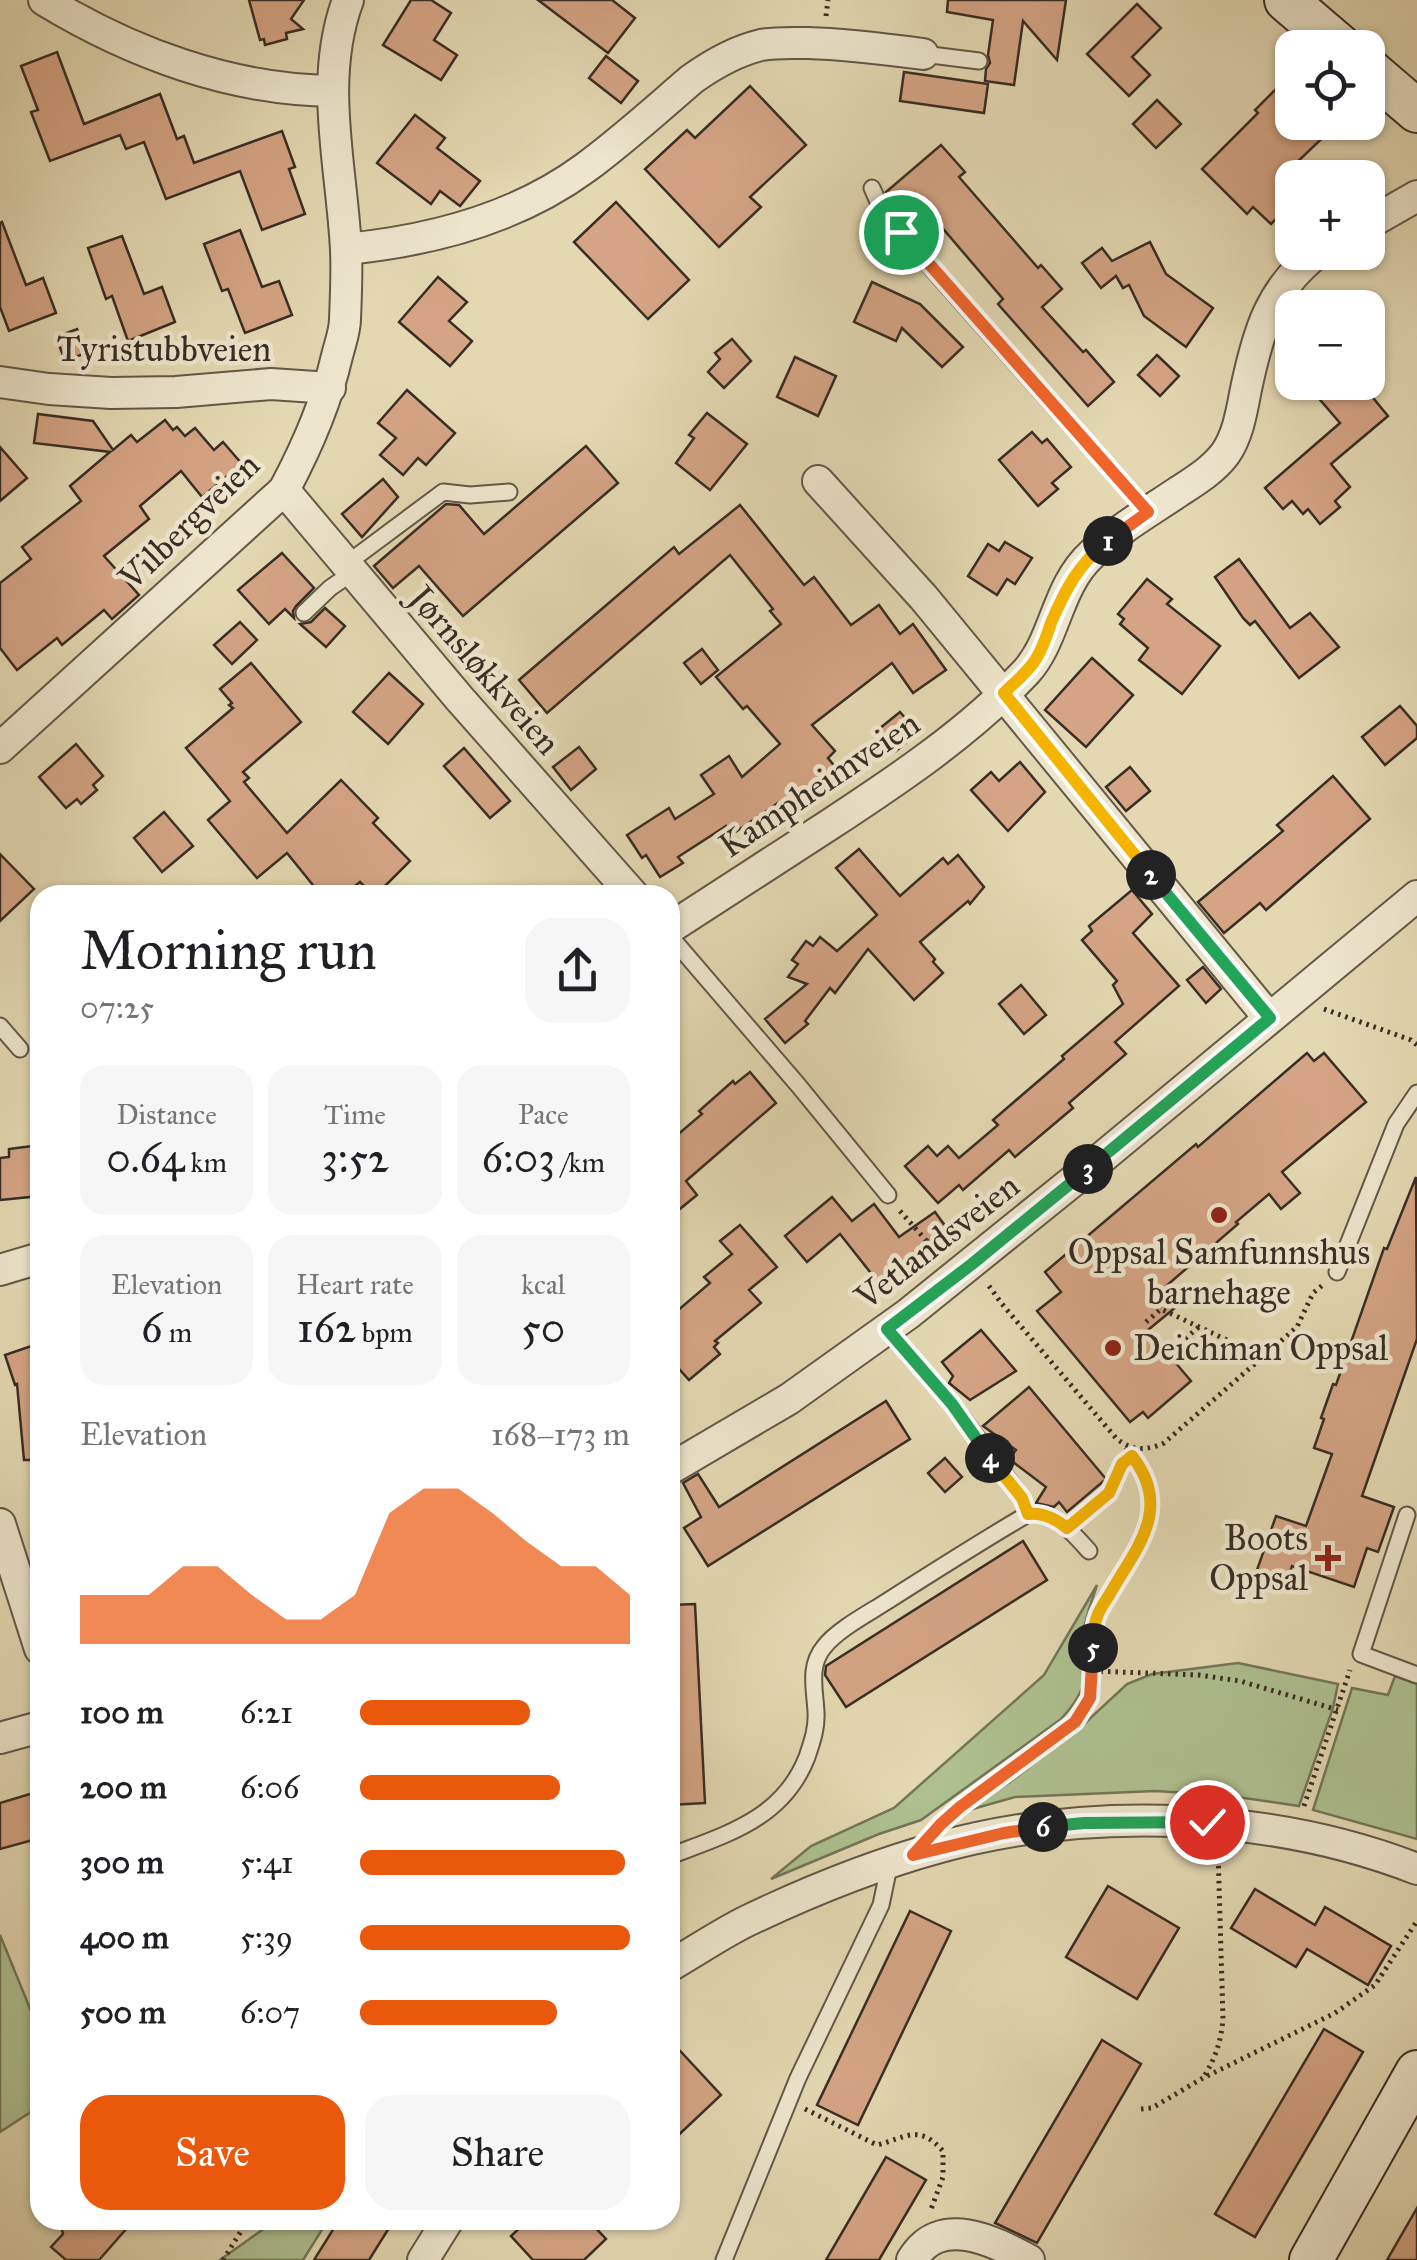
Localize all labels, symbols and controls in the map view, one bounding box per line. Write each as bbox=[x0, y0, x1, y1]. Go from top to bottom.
map controls bbox=[1275, 30, 1385, 400]
button: locate bbox=[1275, 30, 1385, 140]
button: + bbox=[1275, 160, 1385, 270]
pin bbox=[859, 190, 944, 275]
icon: arrive bbox=[874, 205, 929, 260]
button: − bbox=[1275, 290, 1385, 400]
street label: Tyristubbveien bbox=[57, 328, 271, 371]
street label: Vilbergveien bbox=[109, 444, 269, 600]
pin: 1 bbox=[1083, 516, 1133, 566]
text: 1 bbox=[1102, 523, 1114, 558]
street label: Jørnsløkkveien bbox=[397, 574, 570, 764]
street label: Kampheimveien bbox=[711, 702, 928, 867]
pin: 2 bbox=[1126, 850, 1176, 900]
text: 2 bbox=[1144, 857, 1158, 892]
text: Morning run bbox=[80, 917, 377, 984]
button: share bbox=[525, 918, 630, 1023]
text: 07:25 bbox=[80, 988, 154, 1027]
text: Distance bbox=[116, 1097, 217, 1132]
text: Time bbox=[324, 1097, 386, 1132]
text: Pace bbox=[518, 1097, 569, 1132]
text: 0.64 bbox=[106, 1132, 184, 1184]
text: 3:52 bbox=[321, 1132, 389, 1184]
text: 6:03 bbox=[482, 1132, 555, 1184]
pin: 3 bbox=[1063, 1144, 1113, 1194]
text: km bbox=[184, 1145, 227, 1180]
text: /km bbox=[555, 1145, 605, 1180]
text: 3 bbox=[1082, 1151, 1094, 1186]
street label: Vetlandsveien bbox=[846, 1164, 1028, 1319]
marker: Oppsal Samfunnshus barnehage bbox=[1208, 1204, 1230, 1226]
place label: Oppsal Samfunnshus barnehage bbox=[1068, 1231, 1370, 1314]
text: Elevation bbox=[111, 1267, 222, 1302]
text: Heart rate bbox=[296, 1267, 414, 1302]
text: kcal bbox=[521, 1267, 565, 1302]
text: 6 bbox=[141, 1302, 163, 1354]
text: 162 bbox=[297, 1302, 356, 1354]
text: 50 bbox=[521, 1302, 565, 1354]
text: m bbox=[163, 1315, 192, 1350]
text: bpm bbox=[356, 1315, 413, 1350]
place label: Deichman Oppsal bbox=[1133, 1327, 1389, 1370]
marker: Deichman Oppsal bbox=[1102, 1337, 1124, 1359]
text: Elevation bbox=[80, 1415, 207, 1454]
text: 168–173 m bbox=[491, 1415, 630, 1454]
pin: 4 bbox=[965, 1433, 1015, 1483]
text: 4 bbox=[982, 1440, 998, 1475]
place label: Boots Oppsal bbox=[1209, 1517, 1309, 1600]
marker: Boots Oppsal bbox=[1317, 1547, 1339, 1569]
pin: 5 bbox=[1068, 1623, 1118, 1673]
text: 5 bbox=[1086, 1630, 1100, 1665]
text: 100 m bbox=[80, 1693, 164, 1732]
text: 6:21 bbox=[240, 1693, 293, 1732]
text: 200 m bbox=[80, 1768, 167, 1807]
text: 6:06 bbox=[240, 1768, 300, 1807]
pin bbox=[1165, 1780, 1250, 1865]
icon: check bbox=[1180, 1795, 1235, 1850]
pin: 6 bbox=[1018, 1802, 1068, 1852]
text: 6 bbox=[1036, 1809, 1050, 1844]
text: 300 m bbox=[80, 1843, 164, 1882]
text: 5:41 bbox=[240, 1843, 293, 1882]
text: 400 m bbox=[80, 1918, 169, 1957]
text: 5:39 bbox=[240, 1918, 293, 1957]
text: 500 m bbox=[80, 1993, 166, 2032]
text: 6:07 bbox=[240, 1993, 300, 2032]
button: Save bbox=[80, 2095, 345, 2210]
button: Share bbox=[365, 2095, 630, 2210]

